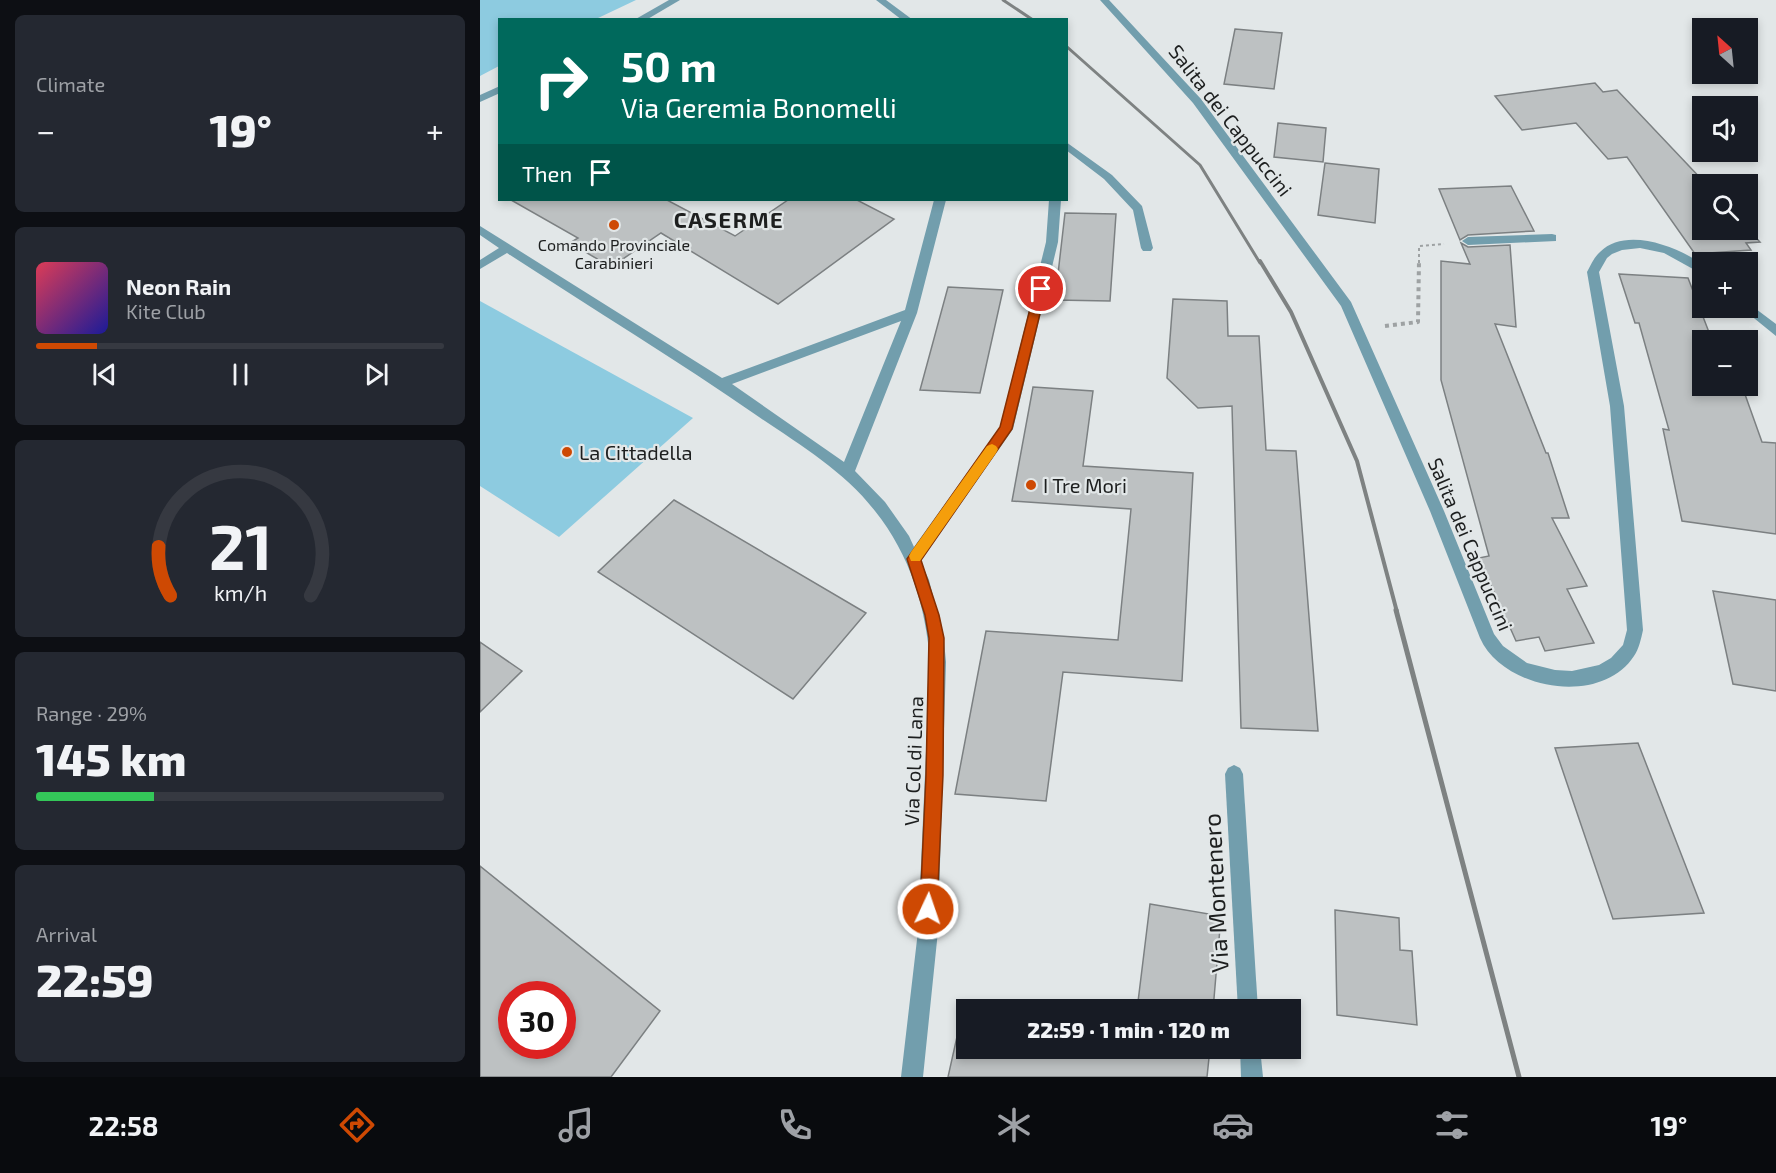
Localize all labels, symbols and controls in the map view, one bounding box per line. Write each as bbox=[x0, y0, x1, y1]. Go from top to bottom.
north arrow bbox=[1692, 18, 1758, 84]
map controls bbox=[1692, 18, 1758, 396]
street label: Salita dei Cappuccini bbox=[1164, 39, 1298, 201]
text: 50 m bbox=[621, 40, 717, 90]
icon: right bbox=[522, 42, 600, 120]
text: Climate bbox=[36, 72, 105, 96]
text: Via Geremia Bonomelli bbox=[621, 91, 897, 123]
button: sound bbox=[1692, 96, 1758, 162]
text: 19° bbox=[209, 102, 272, 156]
text: − bbox=[36, 110, 55, 150]
text: + bbox=[426, 110, 444, 150]
icon: arrive bbox=[584, 156, 617, 189]
text: Then bbox=[522, 160, 572, 186]
button: search bbox=[1692, 174, 1758, 240]
district label: CASERME bbox=[674, 206, 784, 232]
marker: Comando Provinciale Carabinieri bbox=[607, 218, 621, 232]
place label: Comando Provinciale Carabinieri bbox=[538, 235, 690, 272]
button: + bbox=[1692, 252, 1758, 318]
pin bbox=[1015, 263, 1066, 314]
icon: arrive bbox=[1024, 272, 1057, 305]
text: Neon Rain bbox=[126, 273, 231, 299]
text: Kite Club bbox=[126, 299, 206, 323]
button: − bbox=[1692, 330, 1758, 396]
icon: previous bbox=[88, 358, 121, 391]
icon: pause bbox=[224, 358, 257, 391]
icon: next bbox=[360, 358, 393, 391]
place label: La Cittadella bbox=[579, 440, 692, 464]
marker: La Cittadella bbox=[560, 445, 574, 459]
street label: Salita dei Cappuccini bbox=[1424, 454, 1518, 634]
place label: I Tre Mori bbox=[1043, 473, 1127, 497]
marker: I Tre Mori bbox=[1024, 478, 1038, 492]
text: 21 bbox=[208, 508, 272, 583]
text: km/h bbox=[213, 580, 267, 605]
street label: Via Col di Lana bbox=[899, 696, 927, 826]
text: Range · 29% bbox=[36, 701, 147, 725]
text: 145 km bbox=[36, 731, 186, 785]
street label: Via Montenero bbox=[1196, 813, 1234, 973]
position arrow bbox=[896, 877, 960, 941]
text: Arrival bbox=[36, 922, 97, 946]
text: 22:59 bbox=[36, 952, 154, 1006]
speed limit sign: 30 bbox=[498, 981, 576, 1059]
text: 22:59 · 1 min · 120 m bbox=[1027, 1016, 1230, 1042]
icon: directions bbox=[336, 1104, 378, 1146]
icon: music bbox=[555, 1104, 597, 1146]
icon: phone bbox=[774, 1104, 816, 1146]
icon: climate bbox=[993, 1104, 1035, 1146]
icon: car bbox=[1212, 1104, 1254, 1146]
icon: filters bbox=[1431, 1104, 1473, 1146]
text: 22:58 bbox=[89, 1109, 159, 1141]
text: 19° bbox=[1650, 1109, 1687, 1141]

